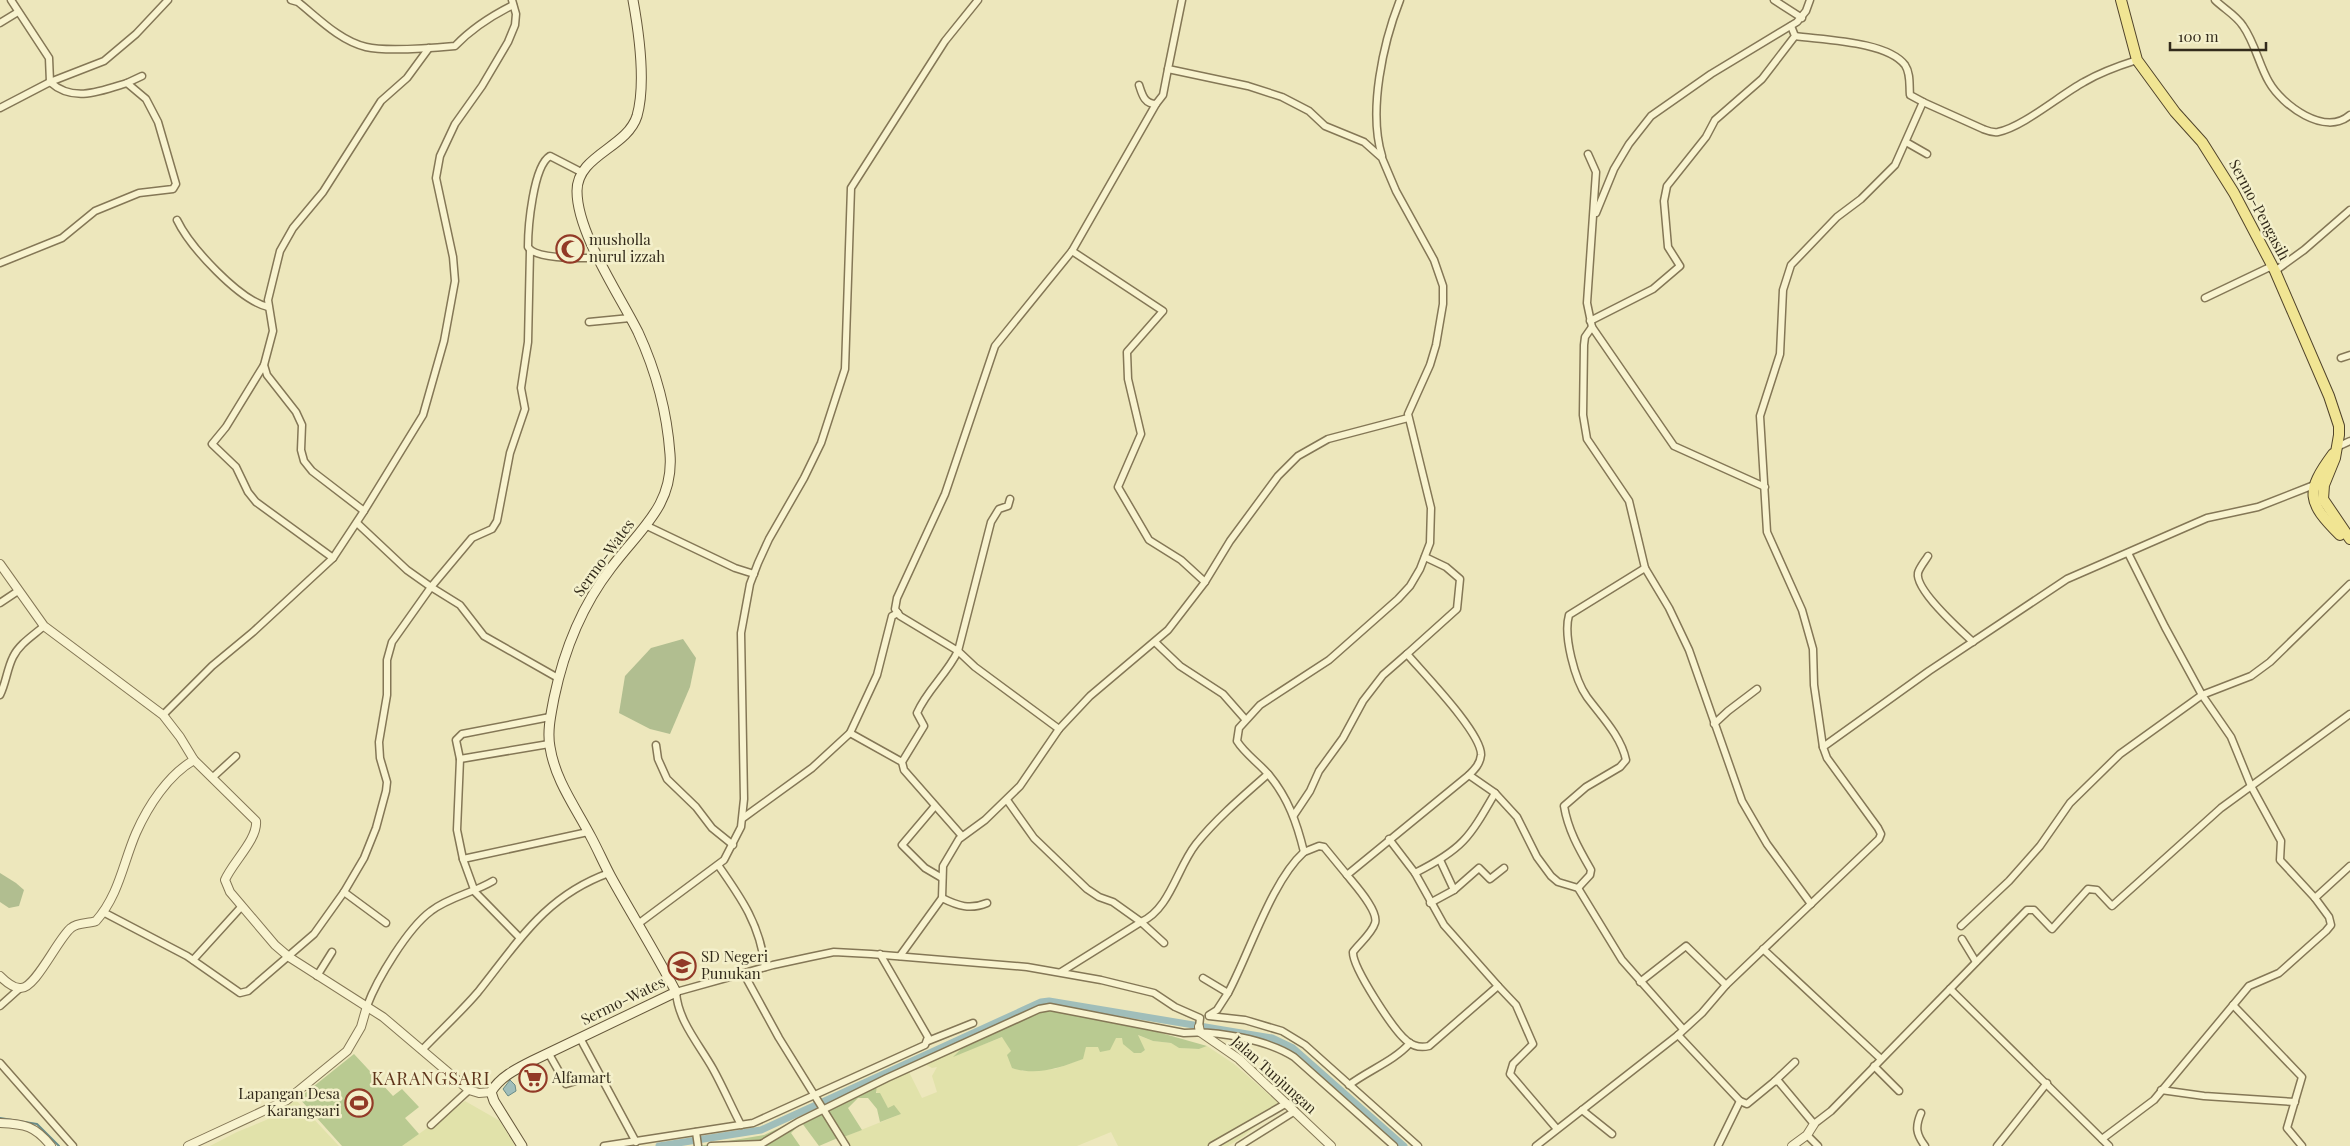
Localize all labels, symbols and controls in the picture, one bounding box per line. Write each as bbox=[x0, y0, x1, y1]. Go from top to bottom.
scale bar bbox=[2170, 20, 2266, 52]
text: 100 m bbox=[2178, 26, 2219, 46]
street label: Sermo-Pengasih bbox=[2225, 156, 2295, 264]
place label: musholla nurul izzah bbox=[589, 229, 665, 266]
mosque icon: musholla nurul izzah bbox=[555, 234, 585, 264]
street label: Sermo-Wates bbox=[568, 515, 638, 600]
place label: SD Negeri Punukan bbox=[701, 946, 769, 983]
school or university icon: SD Negeri Punukan bbox=[667, 951, 697, 981]
street label: Sermo-Wates bbox=[577, 971, 668, 1029]
street label: Jalan Tunjungan bbox=[1227, 1030, 1321, 1118]
supermarket icon: Alfamart bbox=[518, 1063, 548, 1093]
district label: KARANGSARI bbox=[371, 1066, 491, 1090]
place label: Alfamart bbox=[551, 1067, 612, 1087]
place label: Lapangan Desa Karangsari bbox=[238, 1083, 341, 1120]
sports icon: Lapangan Desa Karangsari bbox=[344, 1088, 374, 1118]

